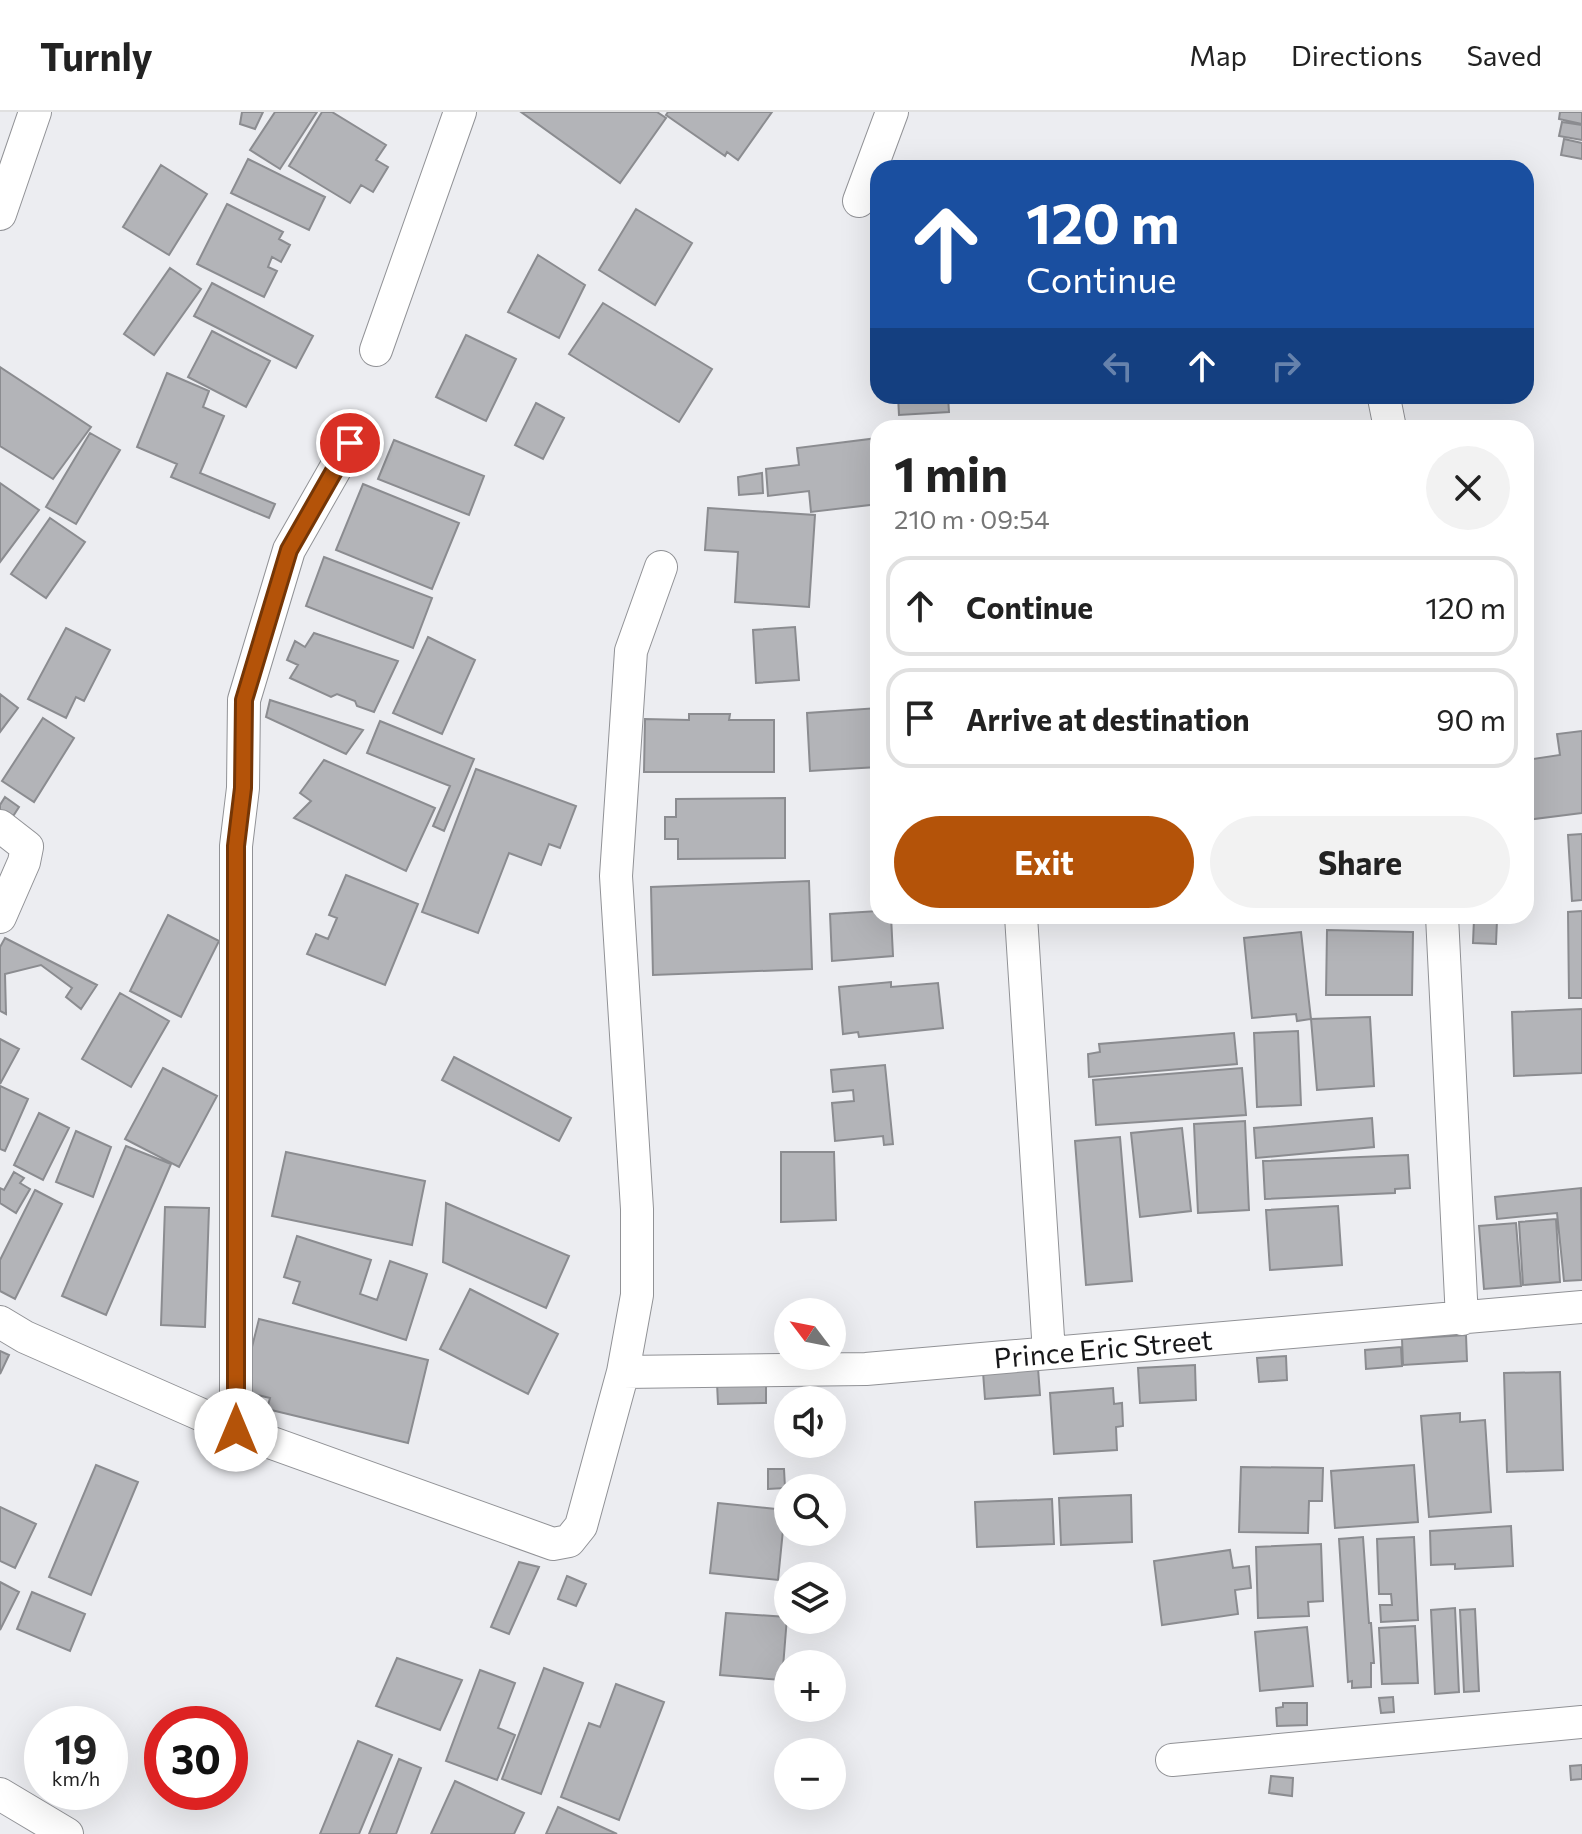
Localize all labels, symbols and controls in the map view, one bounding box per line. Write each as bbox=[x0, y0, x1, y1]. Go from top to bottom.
text: Turnly bbox=[40, 32, 153, 79]
text: Map bbox=[1189, 38, 1247, 72]
text: Directions bbox=[1291, 38, 1422, 72]
text: Saved bbox=[1466, 38, 1542, 72]
text: 120 m bbox=[1026, 187, 1180, 256]
icon: ahead bbox=[894, 192, 998, 296]
text: Continue bbox=[1026, 256, 1177, 300]
icon: left bbox=[1096, 344, 1140, 388]
icon: ahead bbox=[1180, 344, 1224, 388]
icon: right bbox=[1264, 344, 1308, 388]
pin bbox=[316, 409, 384, 477]
icon: arrive bbox=[328, 421, 372, 465]
text: 1 min bbox=[894, 443, 1008, 502]
button: close bbox=[1426, 446, 1510, 530]
text: 210 m · 09:54 bbox=[894, 503, 1050, 534]
icon: ahead bbox=[898, 584, 942, 628]
text: Continue bbox=[966, 588, 1093, 625]
text: 120 m bbox=[1425, 588, 1506, 625]
icon: arrive bbox=[898, 696, 942, 740]
text: Arrive at destination bbox=[966, 700, 1250, 737]
text: 90 m bbox=[1436, 700, 1506, 737]
button: Exit bbox=[894, 816, 1194, 908]
button: Share bbox=[1210, 816, 1510, 908]
north arrow bbox=[774, 1298, 846, 1370]
map controls bbox=[774, 1298, 846, 1810]
street label: Prince Eric Street bbox=[992, 1322, 1214, 1374]
button: sound bbox=[774, 1386, 846, 1458]
position arrow bbox=[194, 1388, 278, 1472]
button: search bbox=[774, 1474, 846, 1546]
button: layers bbox=[774, 1562, 846, 1634]
button: + bbox=[774, 1650, 846, 1722]
speed limit sign: 30 bbox=[144, 1706, 248, 1810]
text: 19 bbox=[55, 1723, 97, 1772]
button: − bbox=[774, 1738, 846, 1810]
text: km/h bbox=[52, 1766, 100, 1790]

